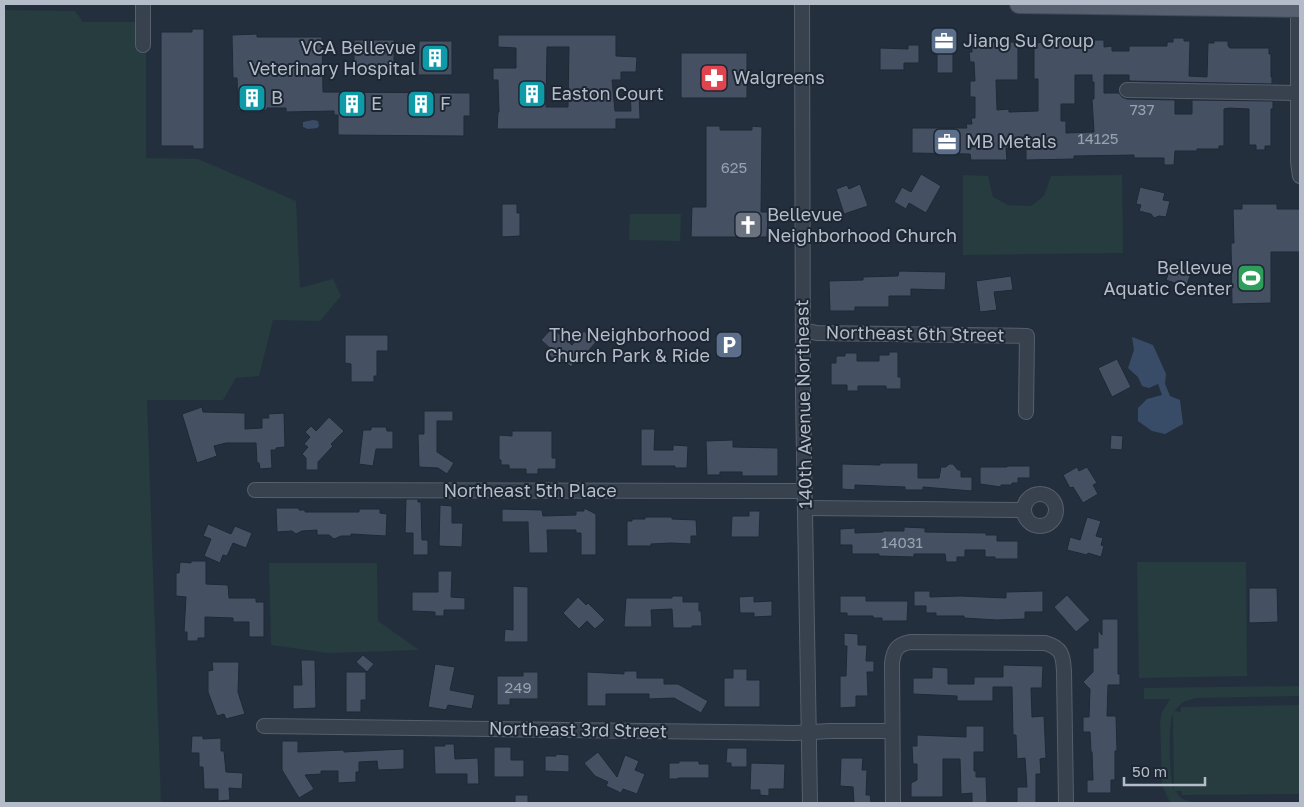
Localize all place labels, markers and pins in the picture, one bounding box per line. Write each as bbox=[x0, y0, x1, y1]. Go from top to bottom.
office icon: Jiang Su Group bbox=[929, 26, 959, 56]
place label: Jiang Su Group bbox=[963, 29, 1094, 51]
place label: VCA Bellevue Veterinary Hospital bbox=[249, 36, 416, 79]
building icon: VCA Bellevue Veterinary Hospital bbox=[420, 43, 450, 73]
pharmacy icon: Walgreens bbox=[699, 63, 729, 93]
place label: Walgreens bbox=[733, 66, 825, 88]
building icon: Easton Court bbox=[517, 79, 547, 109]
place label: Easton Court bbox=[551, 82, 664, 104]
building icon: B bbox=[237, 83, 267, 113]
place label: B bbox=[271, 86, 283, 108]
building icon: E bbox=[337, 89, 367, 119]
building icon: F bbox=[406, 89, 436, 119]
place label: E bbox=[371, 92, 382, 114]
place label: F bbox=[440, 92, 451, 114]
office icon: MB Metals bbox=[932, 127, 962, 157]
place label: MB Metals bbox=[966, 130, 1057, 152]
place label: Bellevue Neighborhood Church bbox=[767, 203, 957, 246]
church icon: Bellevue Neighborhood Church bbox=[733, 210, 763, 240]
place label: Bellevue Aquatic Center bbox=[1104, 256, 1232, 299]
sports icon: Bellevue Aquatic Center bbox=[1236, 263, 1266, 293]
place label: The Neighborhood Church Park & Ride bbox=[545, 323, 710, 366]
parking icon: The Neighborhood Church Park & Ride bbox=[714, 330, 744, 360]

